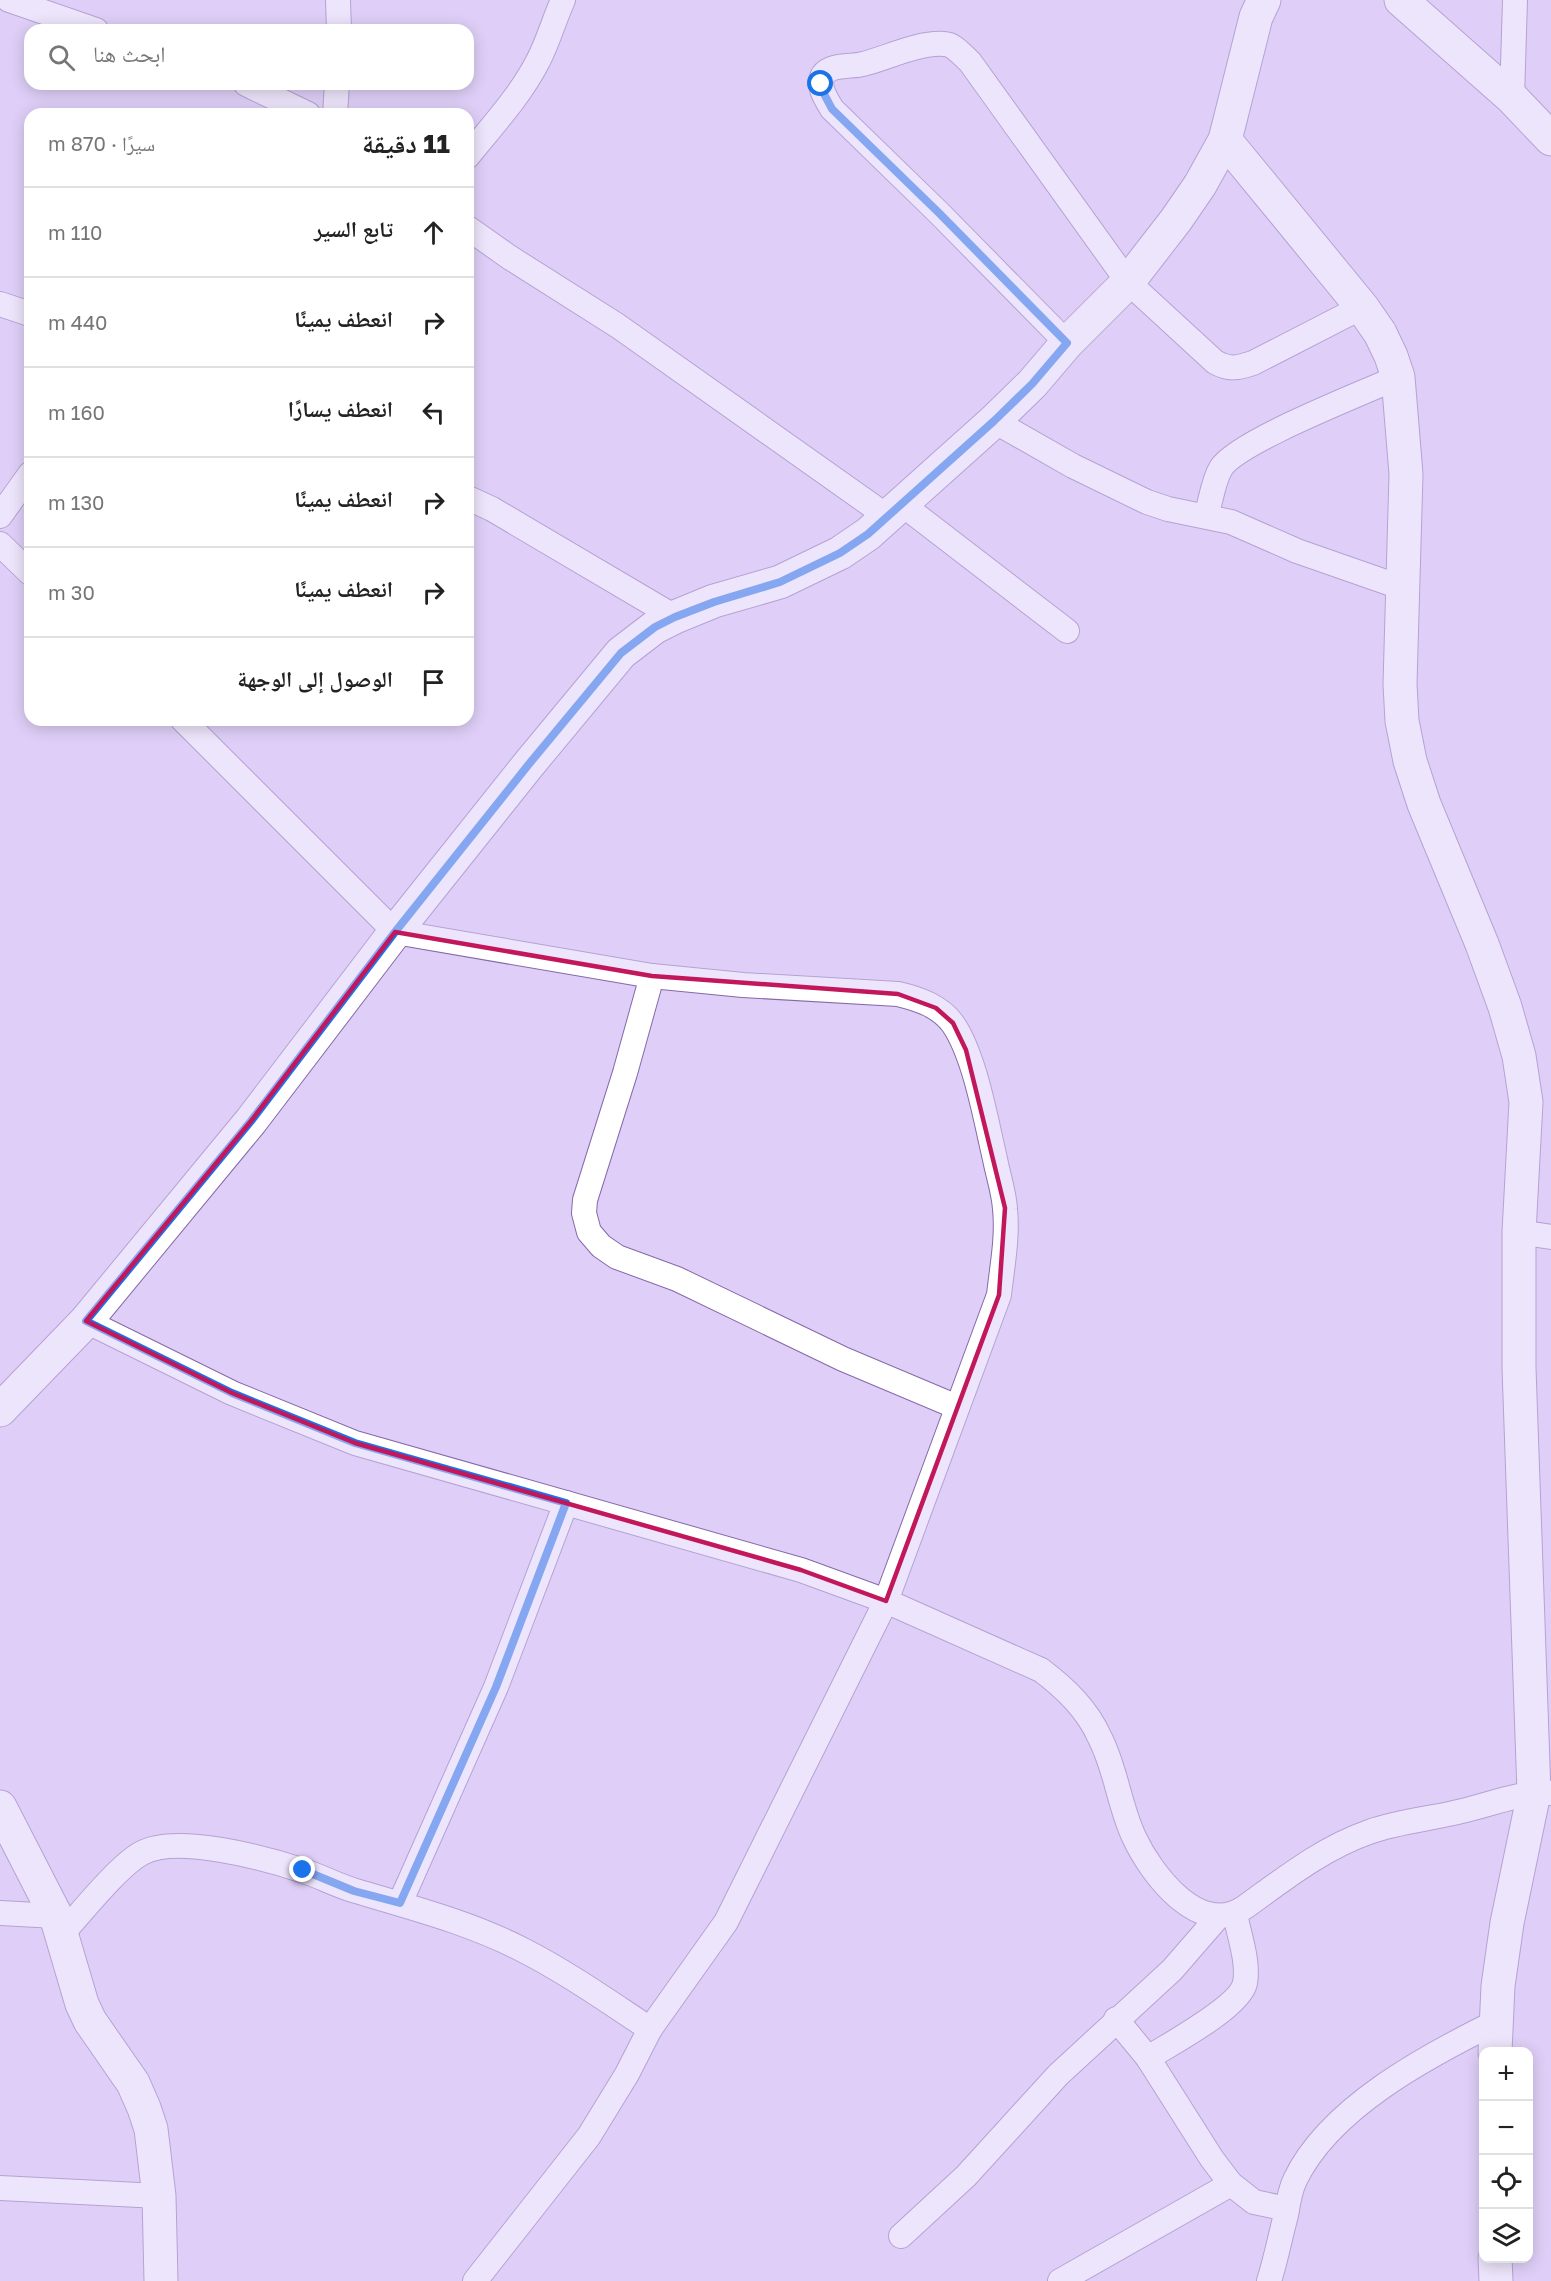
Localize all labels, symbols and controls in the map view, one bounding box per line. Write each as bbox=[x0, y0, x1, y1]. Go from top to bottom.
search box bbox=[24, 24, 474, 90]
text: ابحث هنا bbox=[93, 40, 166, 67]
icon: search bbox=[45, 41, 78, 74]
route start bbox=[807, 70, 833, 96]
text: 11 دقيقة bbox=[362, 128, 450, 159]
text: سيرًا · 870 m bbox=[48, 131, 155, 155]
text: تابع السير bbox=[314, 215, 393, 242]
icon: ahead bbox=[417, 216, 450, 249]
text: 110 m bbox=[48, 220, 103, 244]
text: انعطف يمينًا bbox=[294, 305, 393, 332]
icon: right bbox=[417, 306, 450, 339]
text: 440 m bbox=[48, 310, 108, 334]
text: انعطف يسارًا bbox=[288, 395, 393, 422]
icon: left bbox=[417, 396, 450, 429]
text: 160 m bbox=[48, 400, 105, 424]
text: انعطف يمينًا bbox=[294, 485, 393, 512]
icon: right bbox=[417, 486, 450, 519]
text: 130 m bbox=[48, 490, 105, 514]
text: انعطف يمينًا bbox=[294, 575, 393, 602]
icon: right bbox=[417, 576, 450, 609]
text: 30 m bbox=[48, 580, 95, 604]
text: الوصول إلى الوجهة bbox=[237, 665, 393, 692]
icon: arrive bbox=[417, 666, 450, 699]
route end bbox=[289, 1856, 315, 1882]
map controls bbox=[1479, 2047, 1533, 2263]
button: + bbox=[1479, 2047, 1533, 2101]
button: − bbox=[1479, 2101, 1533, 2155]
button: locate bbox=[1479, 2155, 1533, 2209]
button: layers bbox=[1479, 2209, 1533, 2263]

